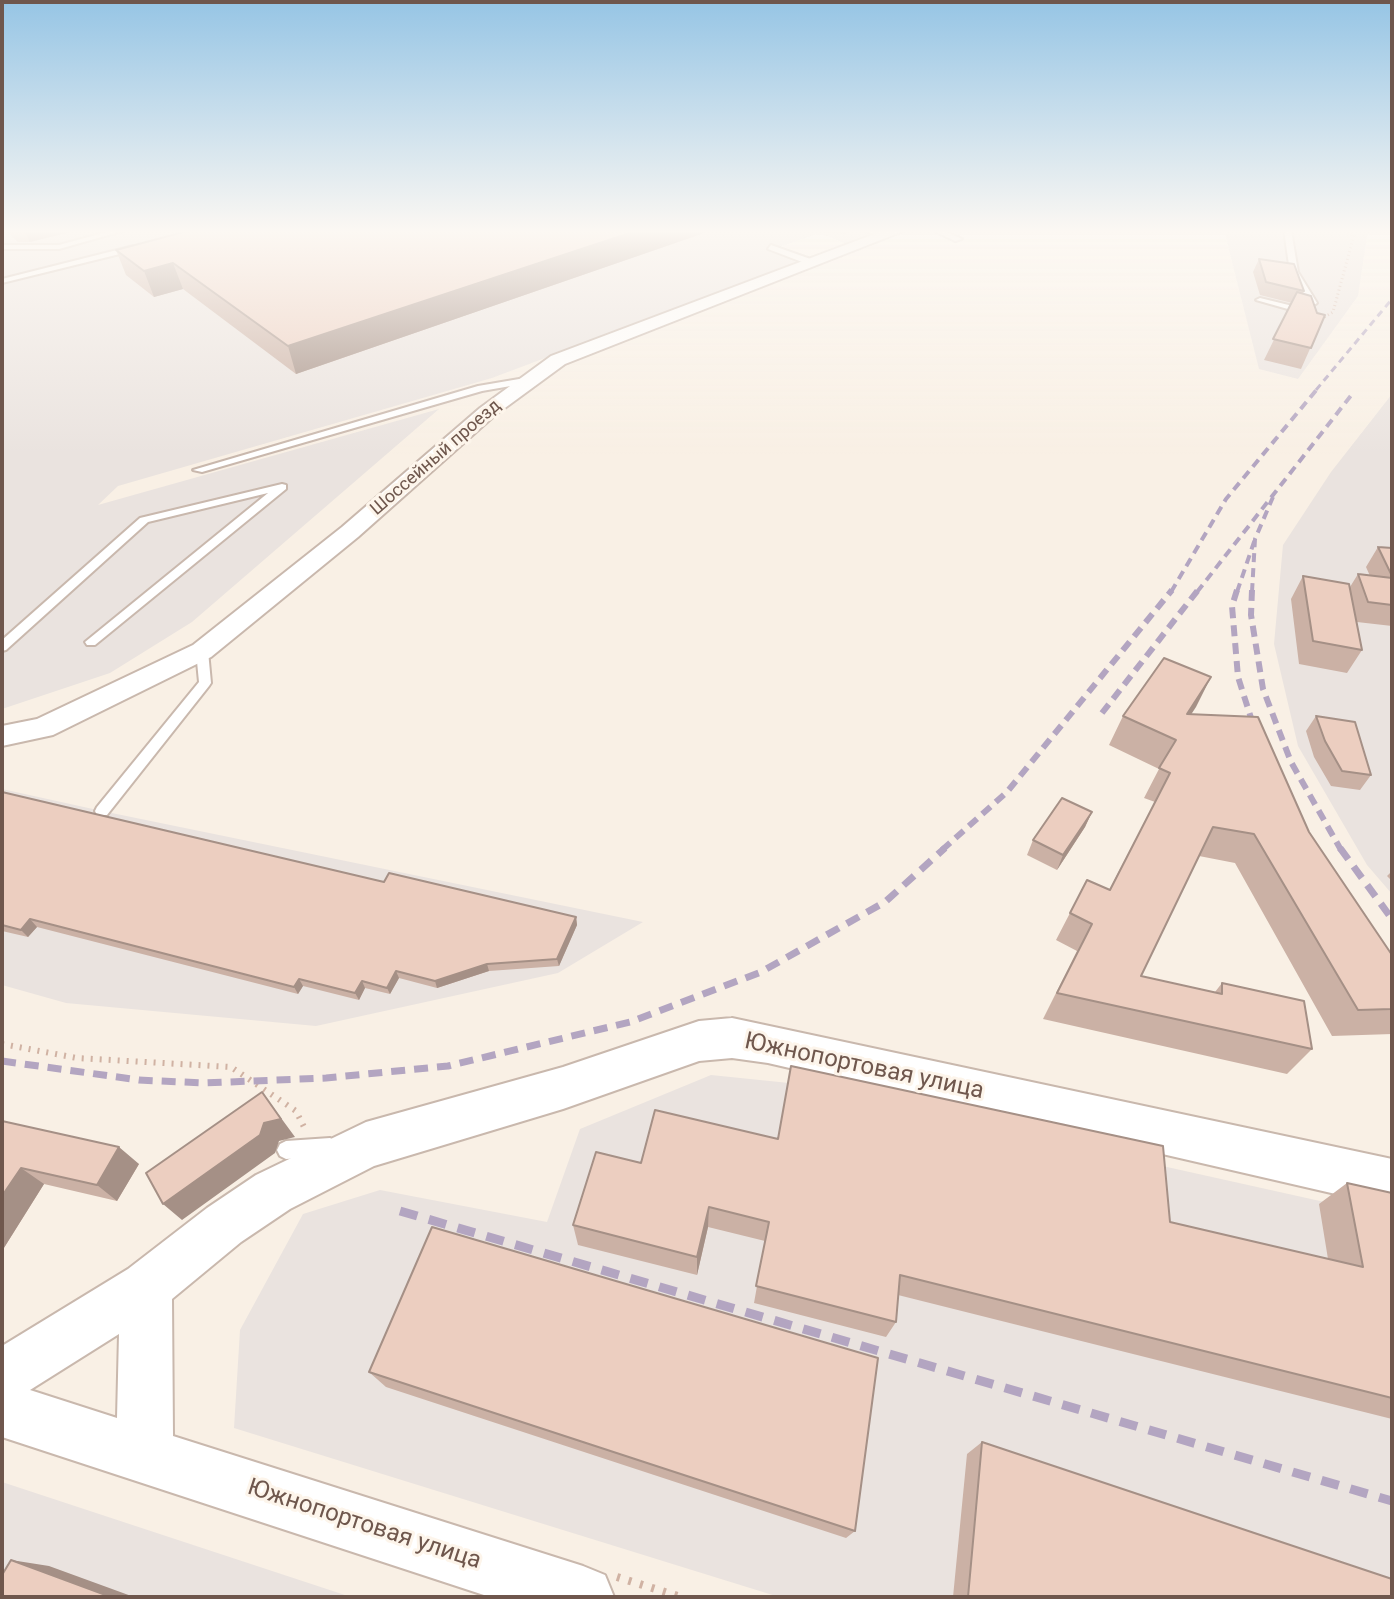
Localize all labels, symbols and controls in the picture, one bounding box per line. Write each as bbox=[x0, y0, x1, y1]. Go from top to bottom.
street label: Шоссейный проезд bbox=[366, 396, 506, 520]
street label: Южнопортовая улица bbox=[742, 1028, 986, 1106]
street label: Южнопортовая улица bbox=[244, 1474, 484, 1576]

